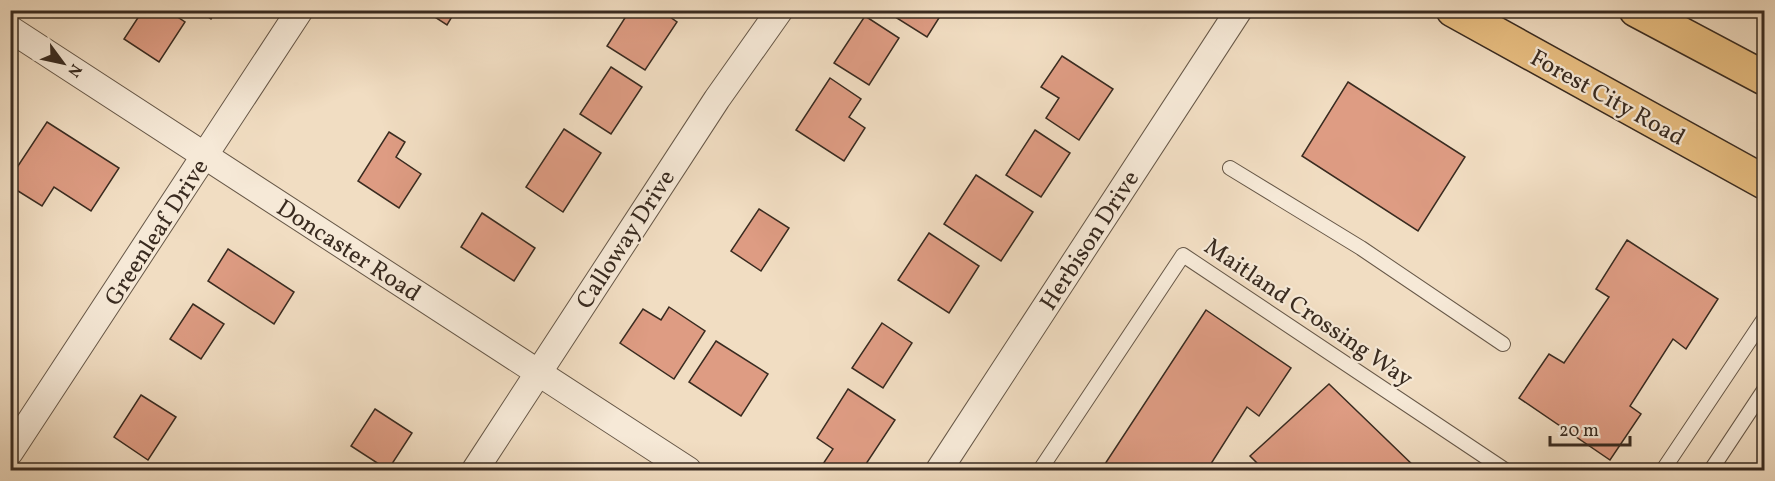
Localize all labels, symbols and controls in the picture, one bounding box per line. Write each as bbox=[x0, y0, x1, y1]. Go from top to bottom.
north arrow bbox=[33, 33, 93, 93]
street label: Forest City Road bbox=[1523, 42, 1691, 155]
text: N bbox=[61, 59, 86, 81]
street label: Greenleaf Drive bbox=[97, 153, 218, 313]
street label: Calloway Drive bbox=[569, 164, 685, 316]
street label: Herbison Drive bbox=[1033, 164, 1149, 318]
street label: Doncaster Road bbox=[269, 192, 427, 311]
street label: Maitland Crossing Way bbox=[1197, 231, 1419, 396]
scale bar bbox=[1550, 409, 1630, 447]
text: 20 m bbox=[1559, 419, 1599, 444]

